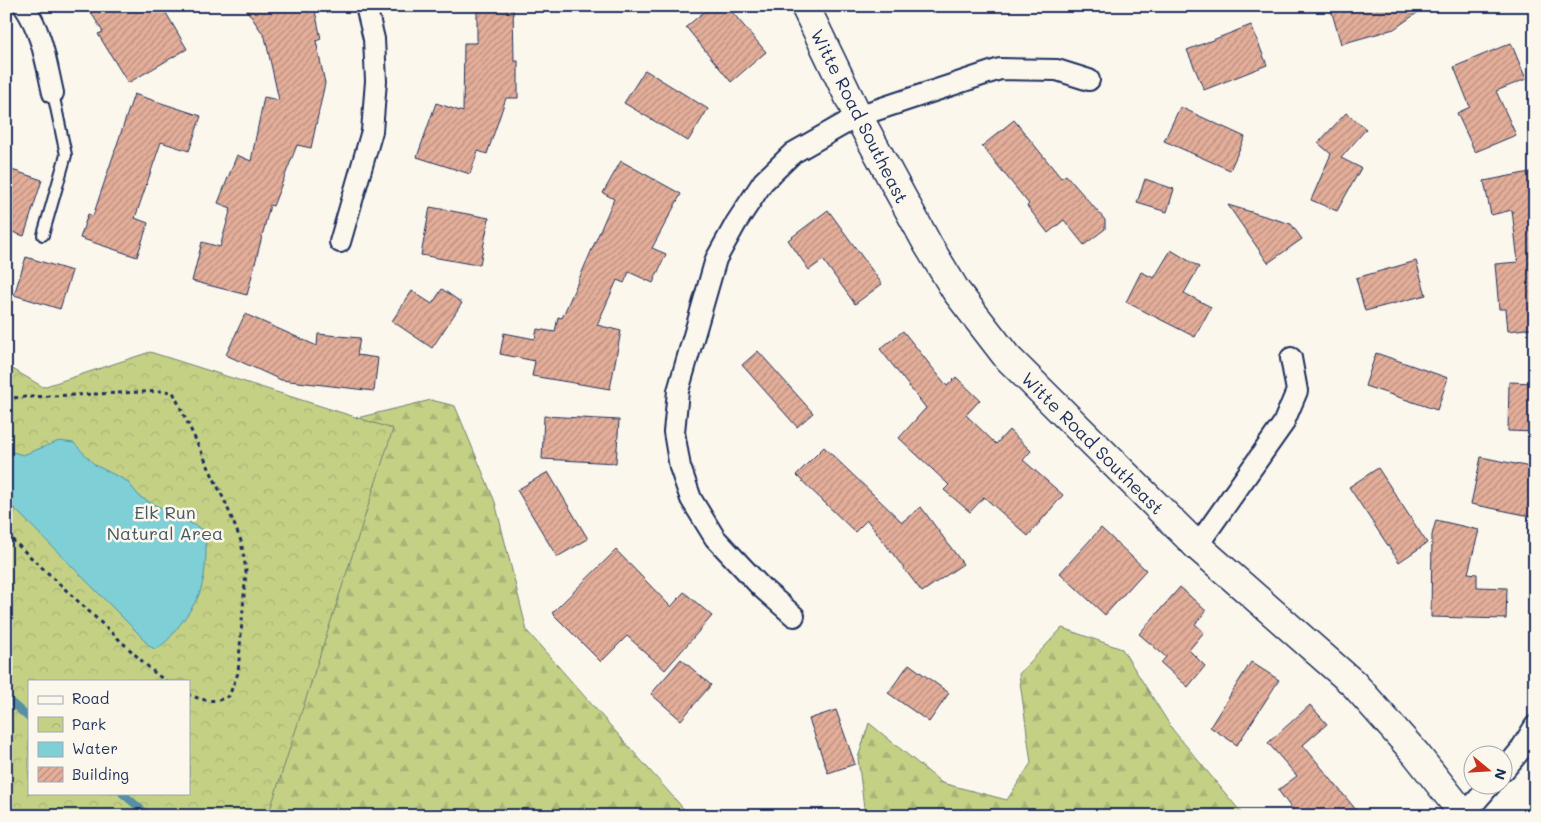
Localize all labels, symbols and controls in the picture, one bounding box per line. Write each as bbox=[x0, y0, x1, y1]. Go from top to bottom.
street label: Witte Road Southeast bbox=[806, 25, 914, 207]
street label: Witte Road Southeast bbox=[1016, 366, 1170, 520]
park label: Elk Run Natural Area bbox=[107, 500, 223, 545]
legend bbox=[28, 680, 190, 794]
text: Road bbox=[72, 688, 109, 708]
text: Park bbox=[72, 714, 106, 734]
text: Water bbox=[72, 738, 118, 758]
north arrow bbox=[1464, 744, 1514, 794]
text: Building bbox=[72, 764, 129, 784]
text: N bbox=[1490, 766, 1512, 782]

